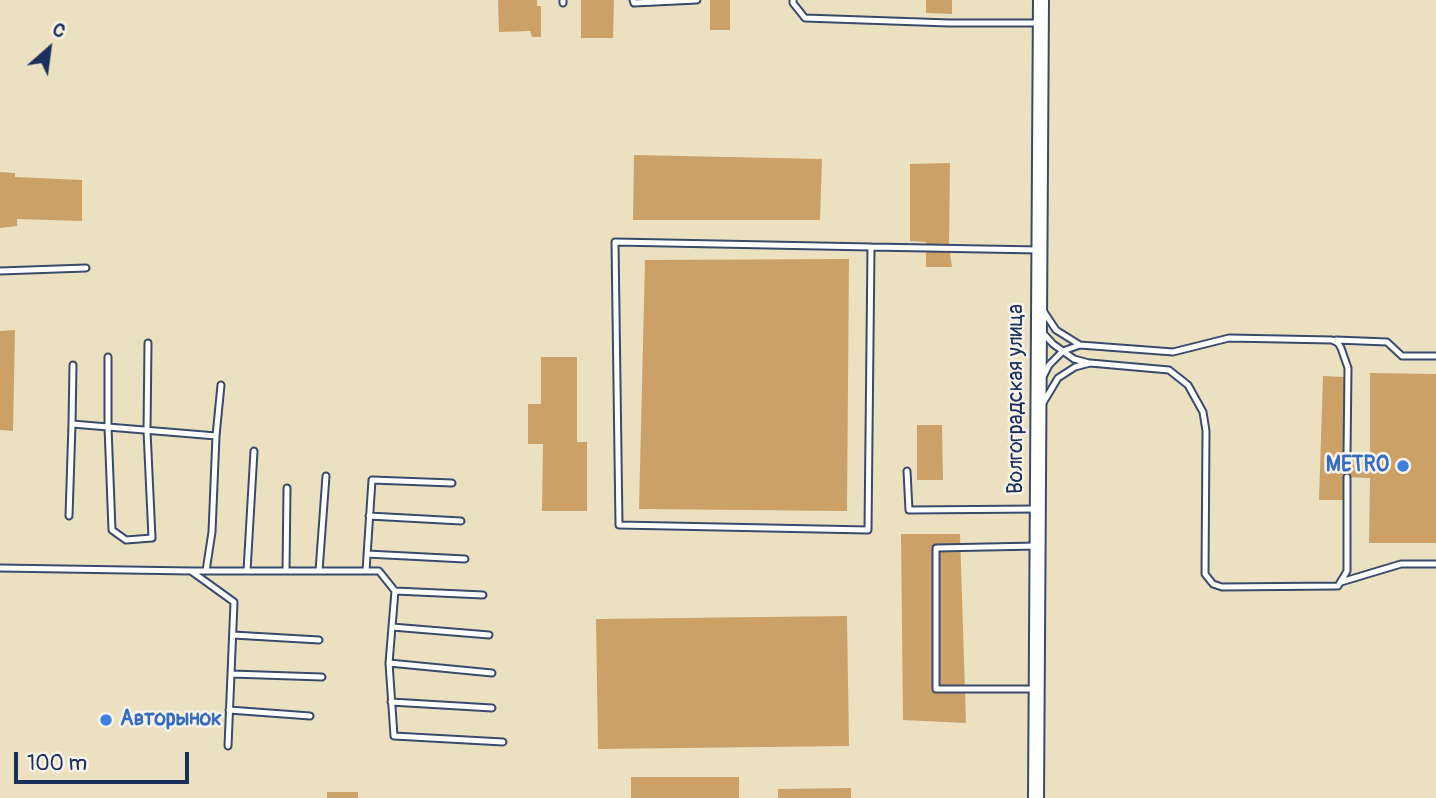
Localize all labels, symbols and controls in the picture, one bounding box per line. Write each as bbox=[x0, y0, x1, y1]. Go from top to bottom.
north arrow bbox=[14, 14, 84, 84]
text: С bbox=[48, 17, 70, 44]
street label: Волгоградская улица bbox=[1004, 304, 1030, 494]
place label: METRO bbox=[1326, 453, 1389, 479]
marker: METRO bbox=[1395, 458, 1411, 474]
place label: Авторынок bbox=[120, 707, 222, 733]
marker: Авторынок bbox=[98, 712, 114, 728]
scale bar bbox=[18, 738, 192, 782]
text: 100 m bbox=[27, 750, 87, 777]

